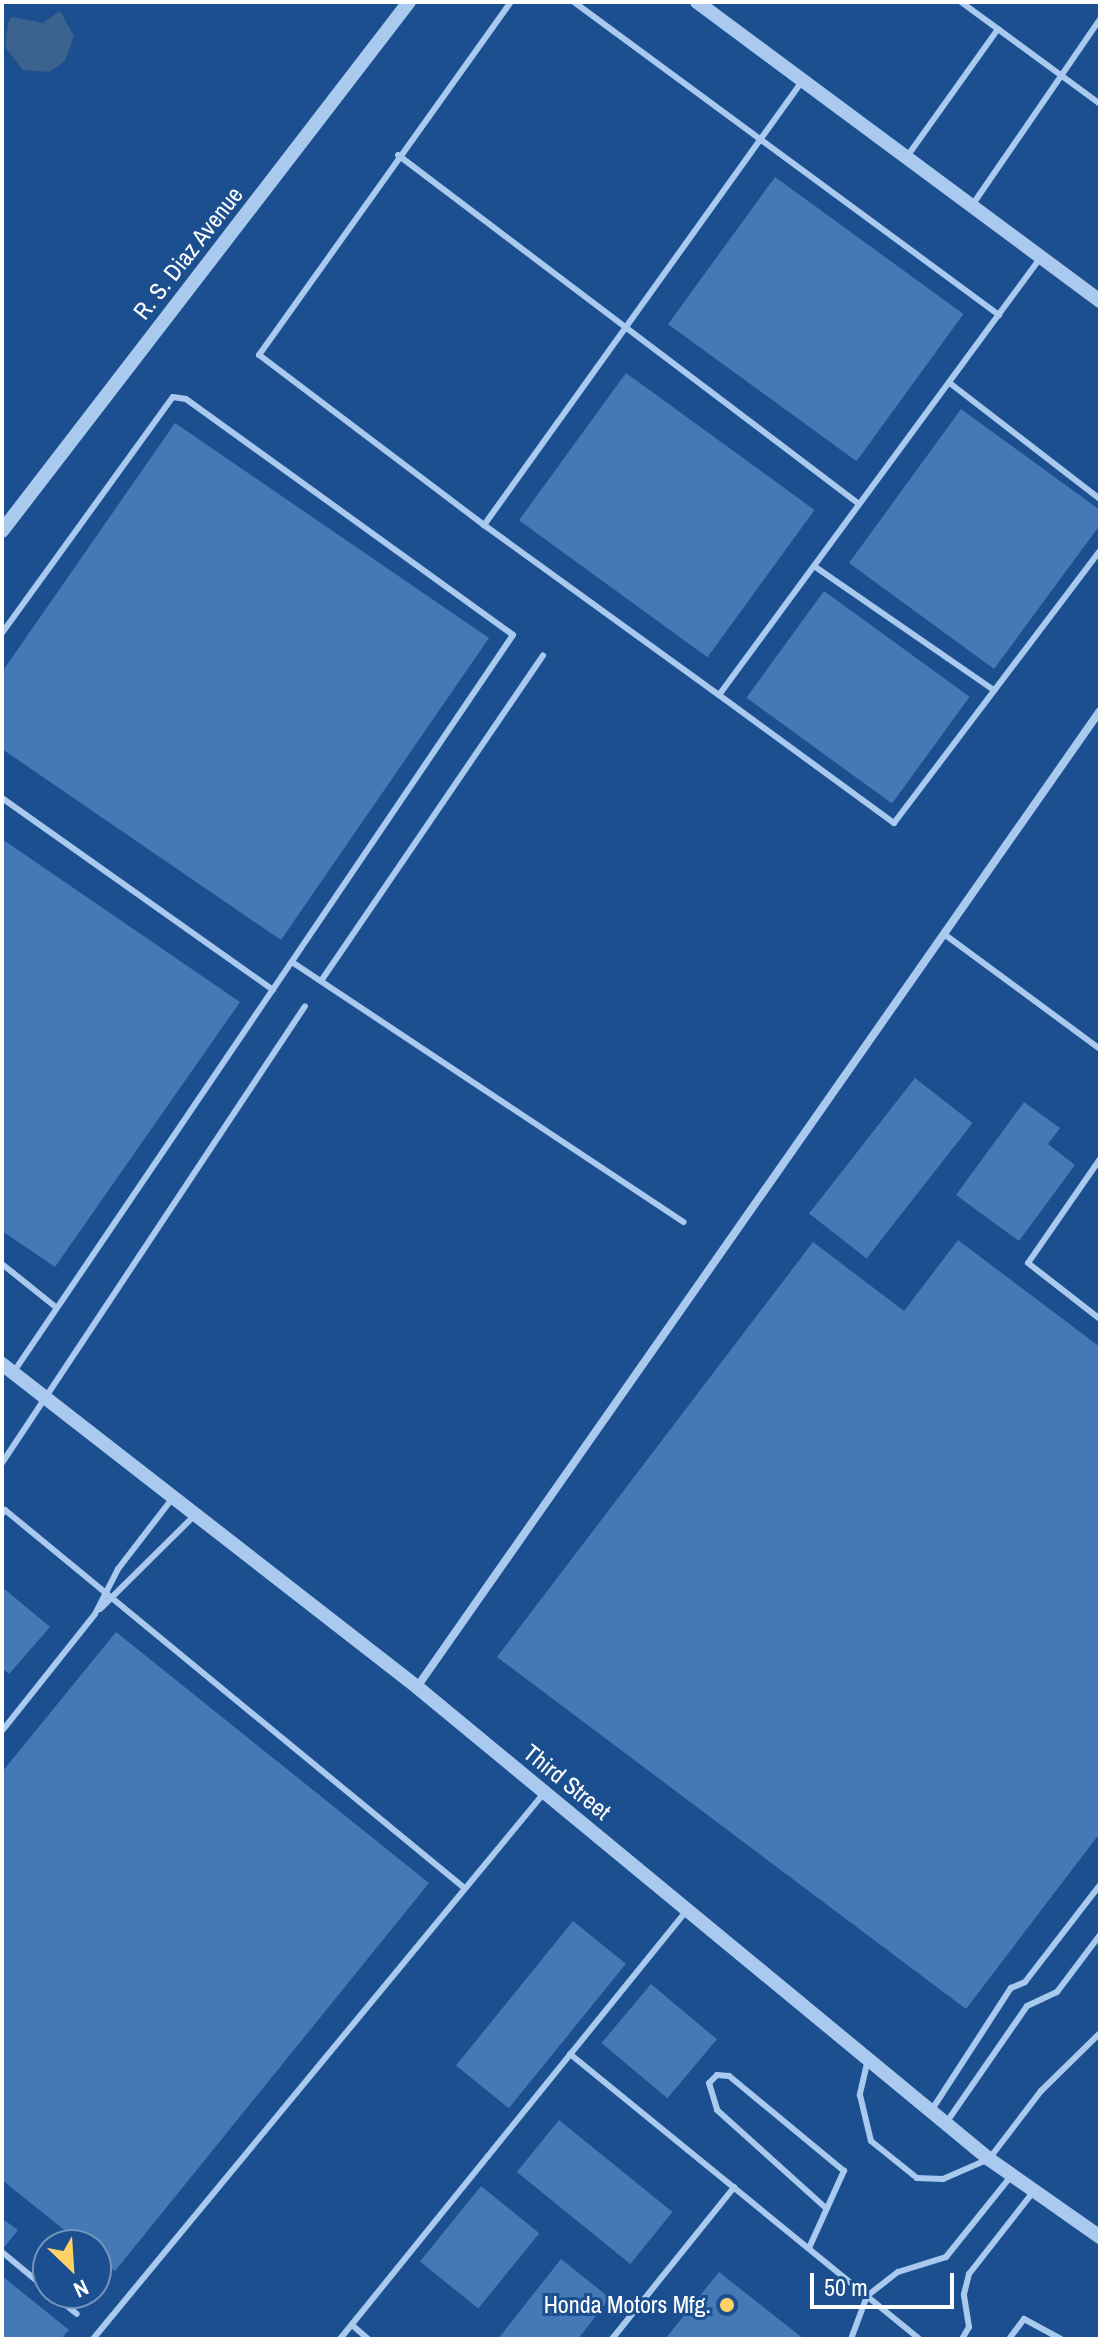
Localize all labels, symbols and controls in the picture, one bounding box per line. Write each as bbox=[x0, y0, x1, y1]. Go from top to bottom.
street label: R. S. Diaz Avenue bbox=[127, 180, 249, 326]
street label: Third Street bbox=[518, 1738, 616, 1826]
north arrow bbox=[32, 2229, 112, 2309]
scale bar bbox=[814, 2257, 958, 2307]
text: 50 m bbox=[824, 2271, 868, 2303]
text: N bbox=[69, 2273, 94, 2305]
place label: Honda Motors Mfg. bbox=[544, 2291, 711, 2319]
marker: Honda Motors Mfg. bbox=[718, 2296, 736, 2314]

